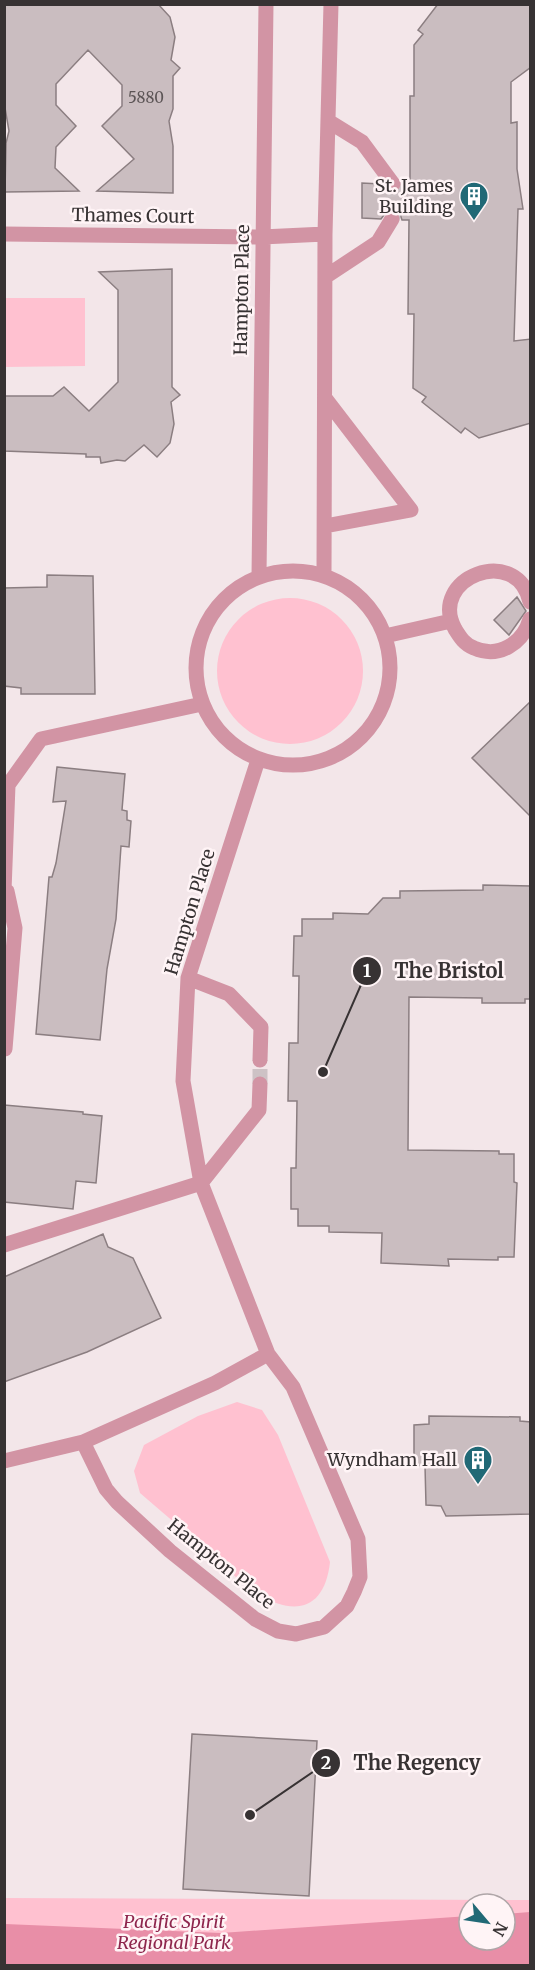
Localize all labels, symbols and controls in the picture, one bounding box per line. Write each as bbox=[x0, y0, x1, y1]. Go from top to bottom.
house number: 5880 bbox=[128, 88, 164, 107]
place label: St. James Building bbox=[375, 174, 453, 218]
building icon: St. James Building bbox=[458, 180, 490, 222]
street label: Thames Court bbox=[71, 203, 195, 228]
street label: Hampton Place bbox=[229, 224, 254, 356]
street label: Hampton Place bbox=[159, 846, 220, 978]
callout: The Bristol bbox=[352, 952, 515, 990]
text: The Bristol bbox=[394, 958, 504, 983]
text: 1 bbox=[363, 959, 371, 982]
building icon: Wyndham Hall bbox=[462, 1444, 494, 1486]
place label: Wyndham Hall bbox=[326, 1448, 457, 1471]
street label: Hampton Place bbox=[163, 1513, 279, 1614]
callout: The Regency bbox=[311, 1744, 492, 1782]
text: The Regency bbox=[353, 1750, 481, 1775]
text: 2 bbox=[321, 1751, 331, 1774]
north arrow bbox=[457, 1892, 517, 1952]
park label: Pacific Spirit Regional Park bbox=[117, 1910, 231, 1954]
text: N bbox=[488, 1919, 512, 1940]

